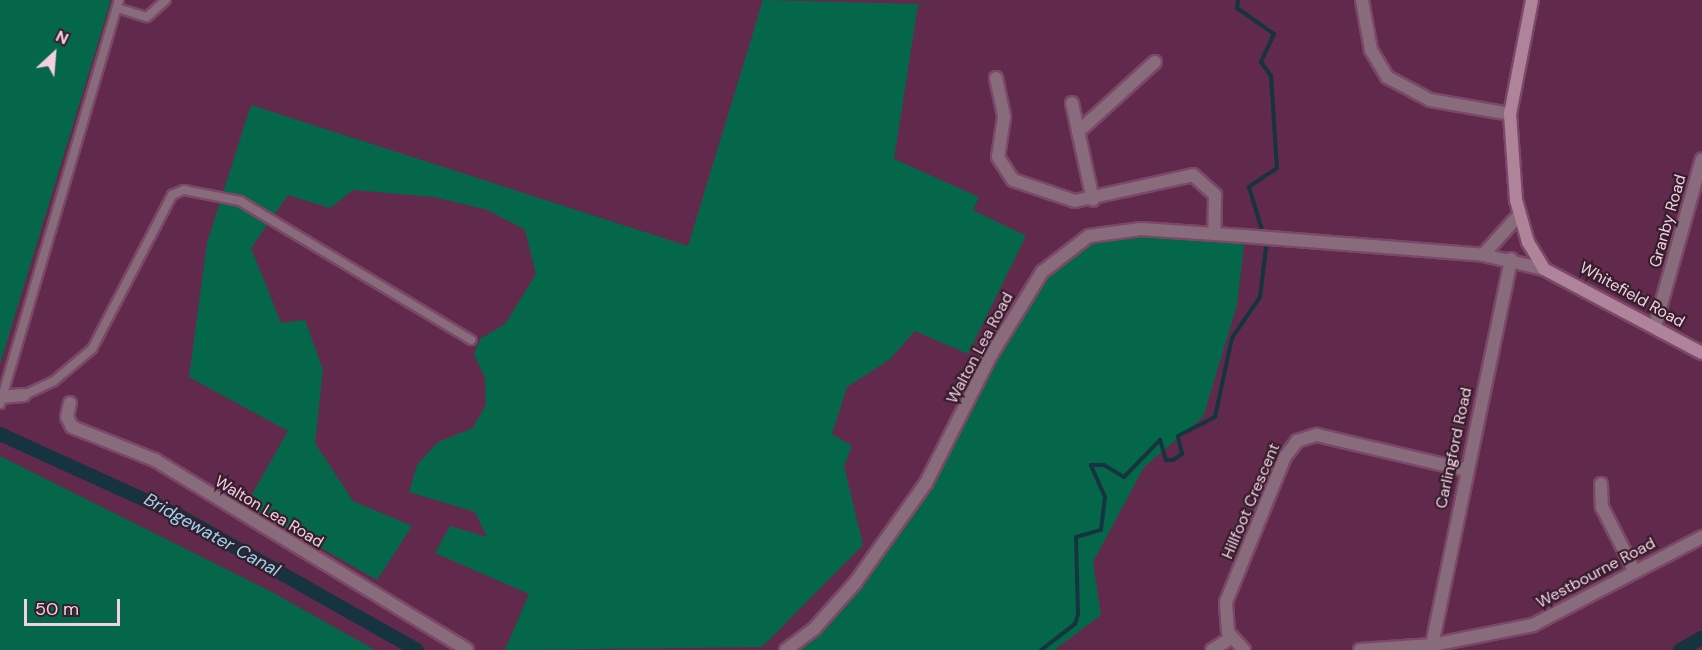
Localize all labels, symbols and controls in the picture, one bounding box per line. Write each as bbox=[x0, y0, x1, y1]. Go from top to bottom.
north arrow bbox=[24, 24, 84, 84]
text: N bbox=[52, 25, 72, 49]
street label: Granby Road bbox=[1646, 172, 1690, 270]
street label: Whitefield Road bbox=[1576, 258, 1688, 332]
street label: Walton Lea Road bbox=[943, 289, 1017, 407]
street label: Carlingford Road bbox=[1432, 386, 1476, 510]
street label: Hillfoot Crescent bbox=[1218, 440, 1284, 562]
street label: Walton Lea Road bbox=[211, 472, 327, 552]
water label: Bridgewater Canal bbox=[140, 489, 284, 581]
street label: Westbourne Road bbox=[1533, 534, 1659, 612]
scale bar bbox=[27, 587, 123, 625]
text: 50 m bbox=[35, 597, 79, 621]

